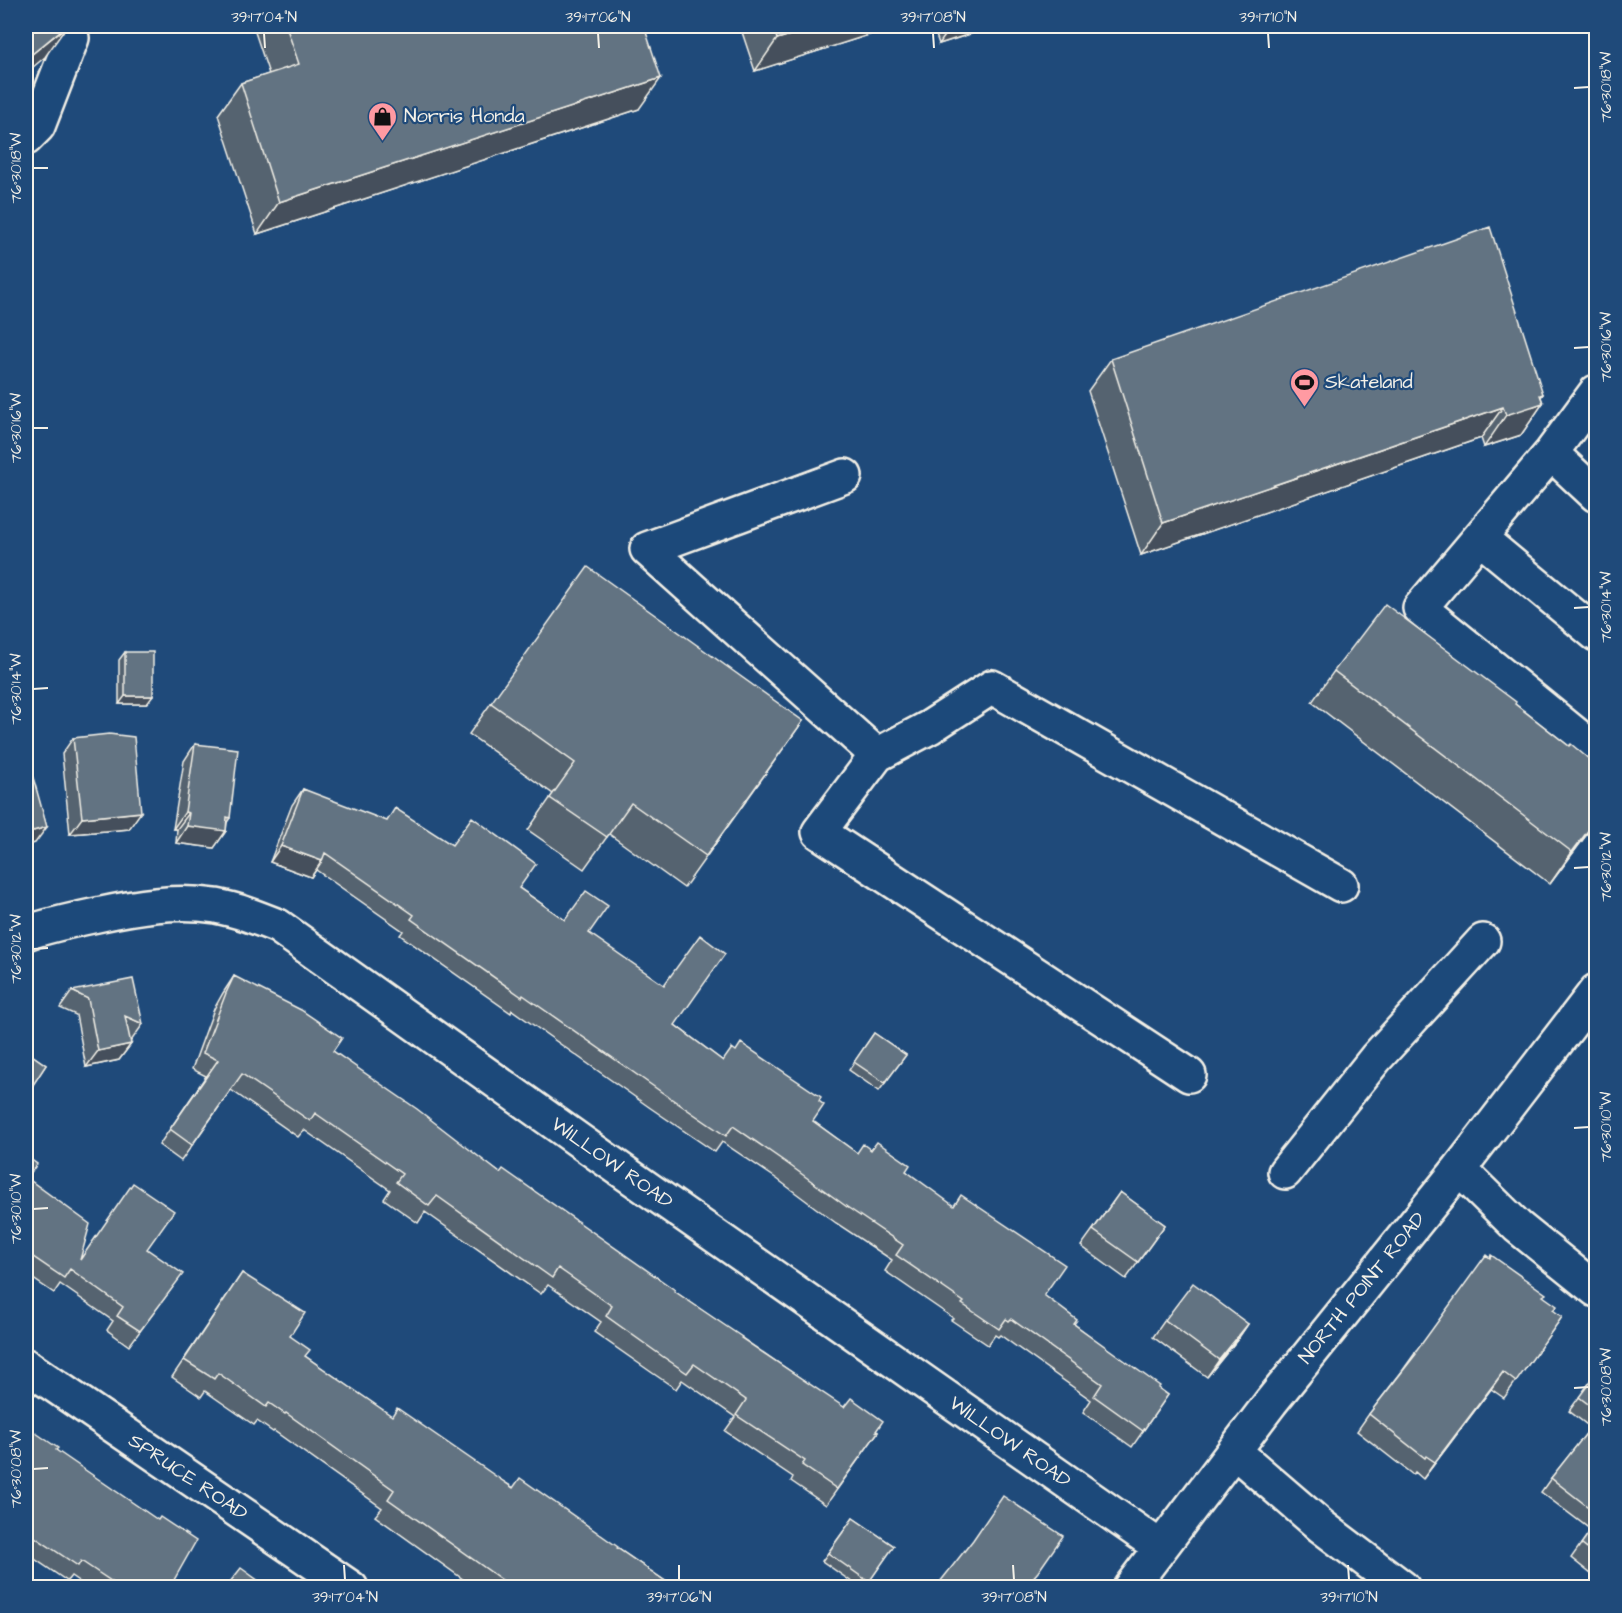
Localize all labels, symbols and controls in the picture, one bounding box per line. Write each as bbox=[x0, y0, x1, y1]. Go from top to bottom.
text: 39°17'04"N bbox=[231, 7, 297, 28]
text: 39°17'06"N bbox=[566, 7, 630, 28]
text: 39°17'08"N bbox=[900, 7, 966, 28]
text: 39°17'10"N bbox=[1239, 7, 1297, 28]
text: 76°30'18"W bbox=[1596, 52, 1617, 122]
shop icon: Norris Honda bbox=[367, 100, 399, 142]
place label: Norris Honda bbox=[404, 102, 525, 130]
text: 76°30'18"W bbox=[6, 133, 27, 203]
text: 76°30'16"W bbox=[1596, 312, 1617, 382]
sports icon: Skateland bbox=[1288, 366, 1320, 408]
place label: Skateland bbox=[1325, 368, 1413, 396]
text: 76°30'16"W bbox=[6, 393, 27, 463]
text: 76°30'14"W bbox=[1596, 571, 1617, 643]
text: 76°30'14"W bbox=[6, 653, 27, 725]
text: 76°30'12"W bbox=[1596, 832, 1617, 902]
text: 76°30'12"W bbox=[6, 914, 27, 984]
text: 76°30'10"W bbox=[1596, 1092, 1617, 1162]
street label: WILLOW ROAD bbox=[545, 1110, 679, 1216]
text: 76°30'10"W bbox=[6, 1174, 27, 1244]
street label: NORTH POINT ROAD bbox=[1292, 1206, 1432, 1370]
text: 76°30'08"W bbox=[1596, 1348, 1617, 1426]
street label: WILLOW ROAD bbox=[943, 1389, 1077, 1495]
street label: SPRUCE ROAD bbox=[123, 1427, 253, 1527]
text: 76°30'08"W bbox=[6, 1430, 27, 1508]
text: 39°17'04"N bbox=[312, 1587, 378, 1608]
text: 39°17'06"N bbox=[647, 1587, 711, 1608]
text: 39°17'08"N bbox=[981, 1587, 1047, 1608]
text: 39°17'10"N bbox=[1320, 1587, 1378, 1608]

